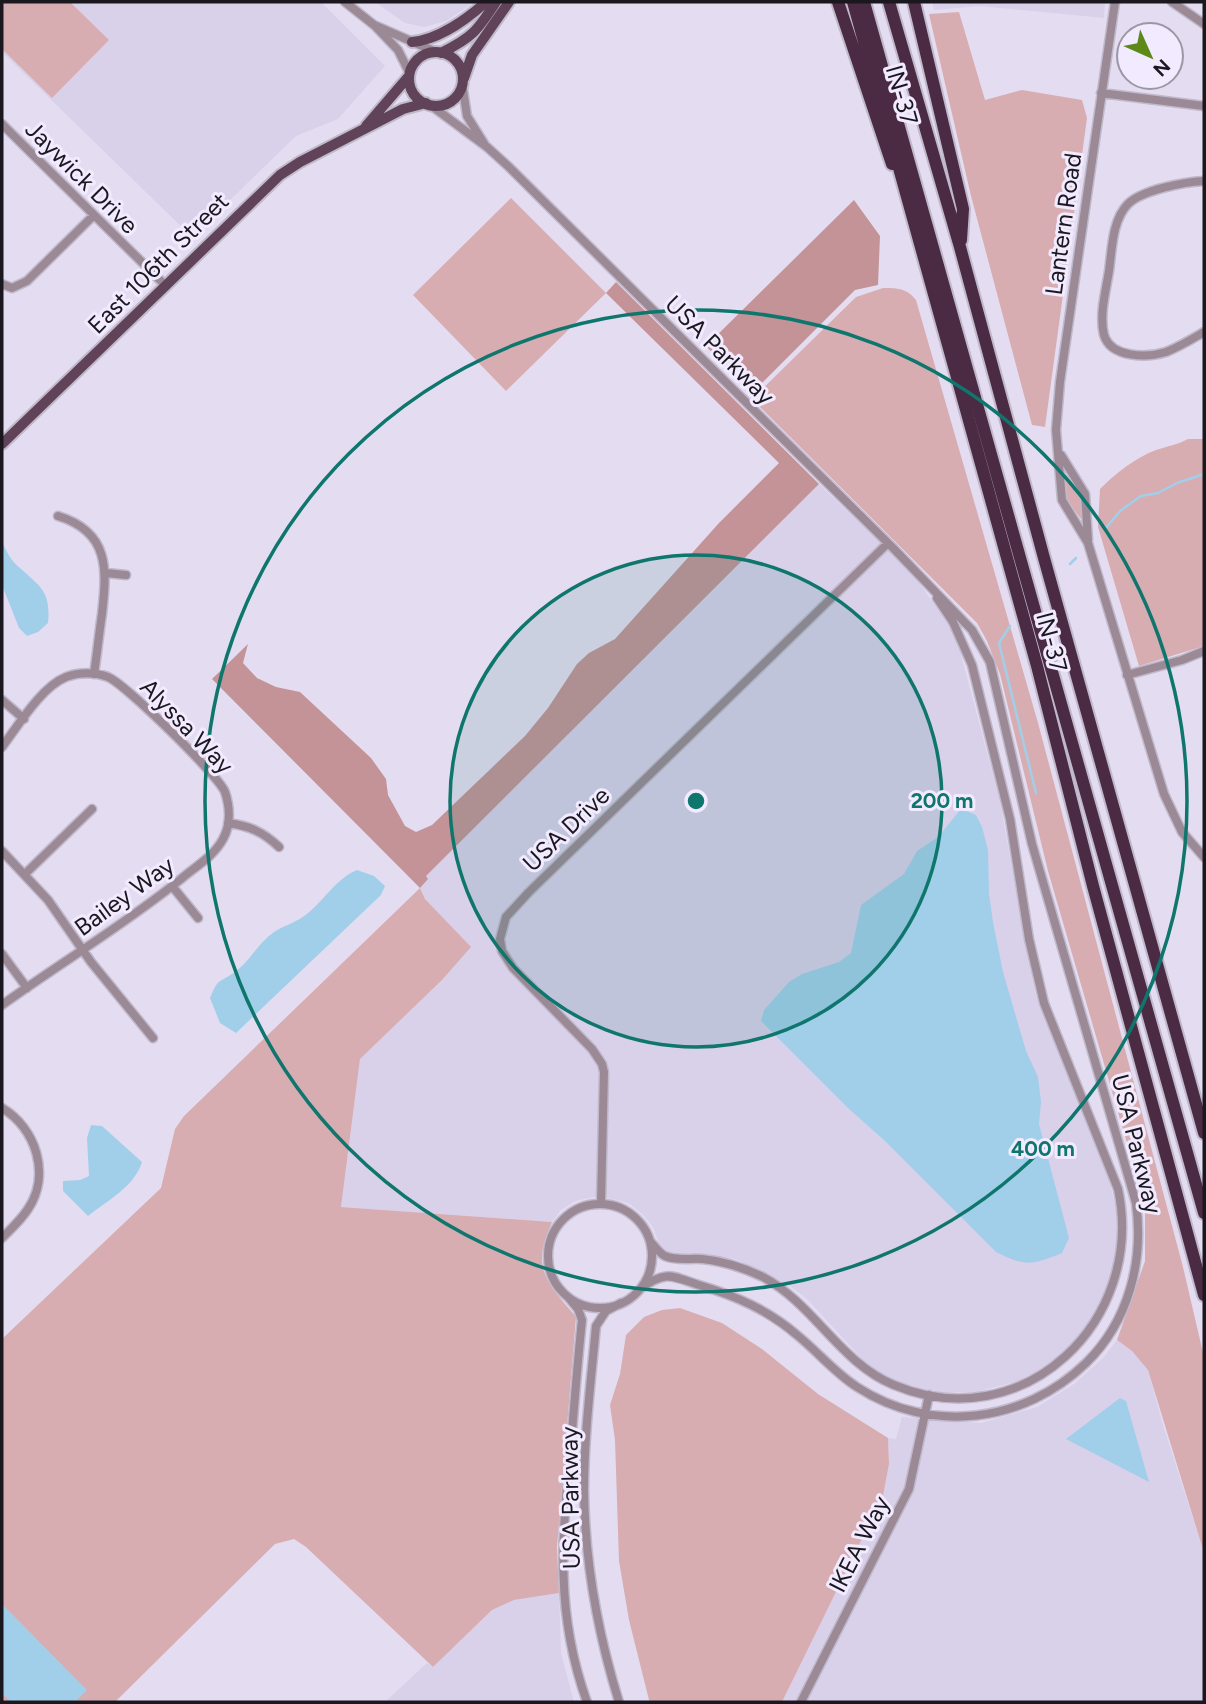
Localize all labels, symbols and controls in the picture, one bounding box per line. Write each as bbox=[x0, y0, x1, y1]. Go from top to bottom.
north arrow bbox=[1115, 21, 1185, 91]
text: N bbox=[1148, 54, 1175, 81]
street label: IN-37 bbox=[880, 62, 924, 128]
street label: Jaywick Drive bbox=[20, 115, 144, 239]
street label: Lantern Road bbox=[1039, 151, 1087, 297]
street label: East 106th Street bbox=[82, 187, 234, 339]
street label: USA Parkway bbox=[659, 289, 781, 411]
street label: IN-37 bbox=[1030, 609, 1074, 675]
street label: Alyssa Way bbox=[134, 672, 240, 780]
street label: USA Drive bbox=[517, 781, 615, 877]
text: 200 m bbox=[911, 788, 973, 813]
centre of rings bbox=[684, 789, 708, 813]
street label: Bailey Way bbox=[69, 850, 180, 942]
street label: USA Parkway bbox=[1106, 1071, 1168, 1217]
text: 400 m bbox=[1011, 1136, 1075, 1161]
street label: USA Parkway bbox=[554, 1426, 586, 1570]
street label: IKEA Way bbox=[822, 1491, 896, 1597]

